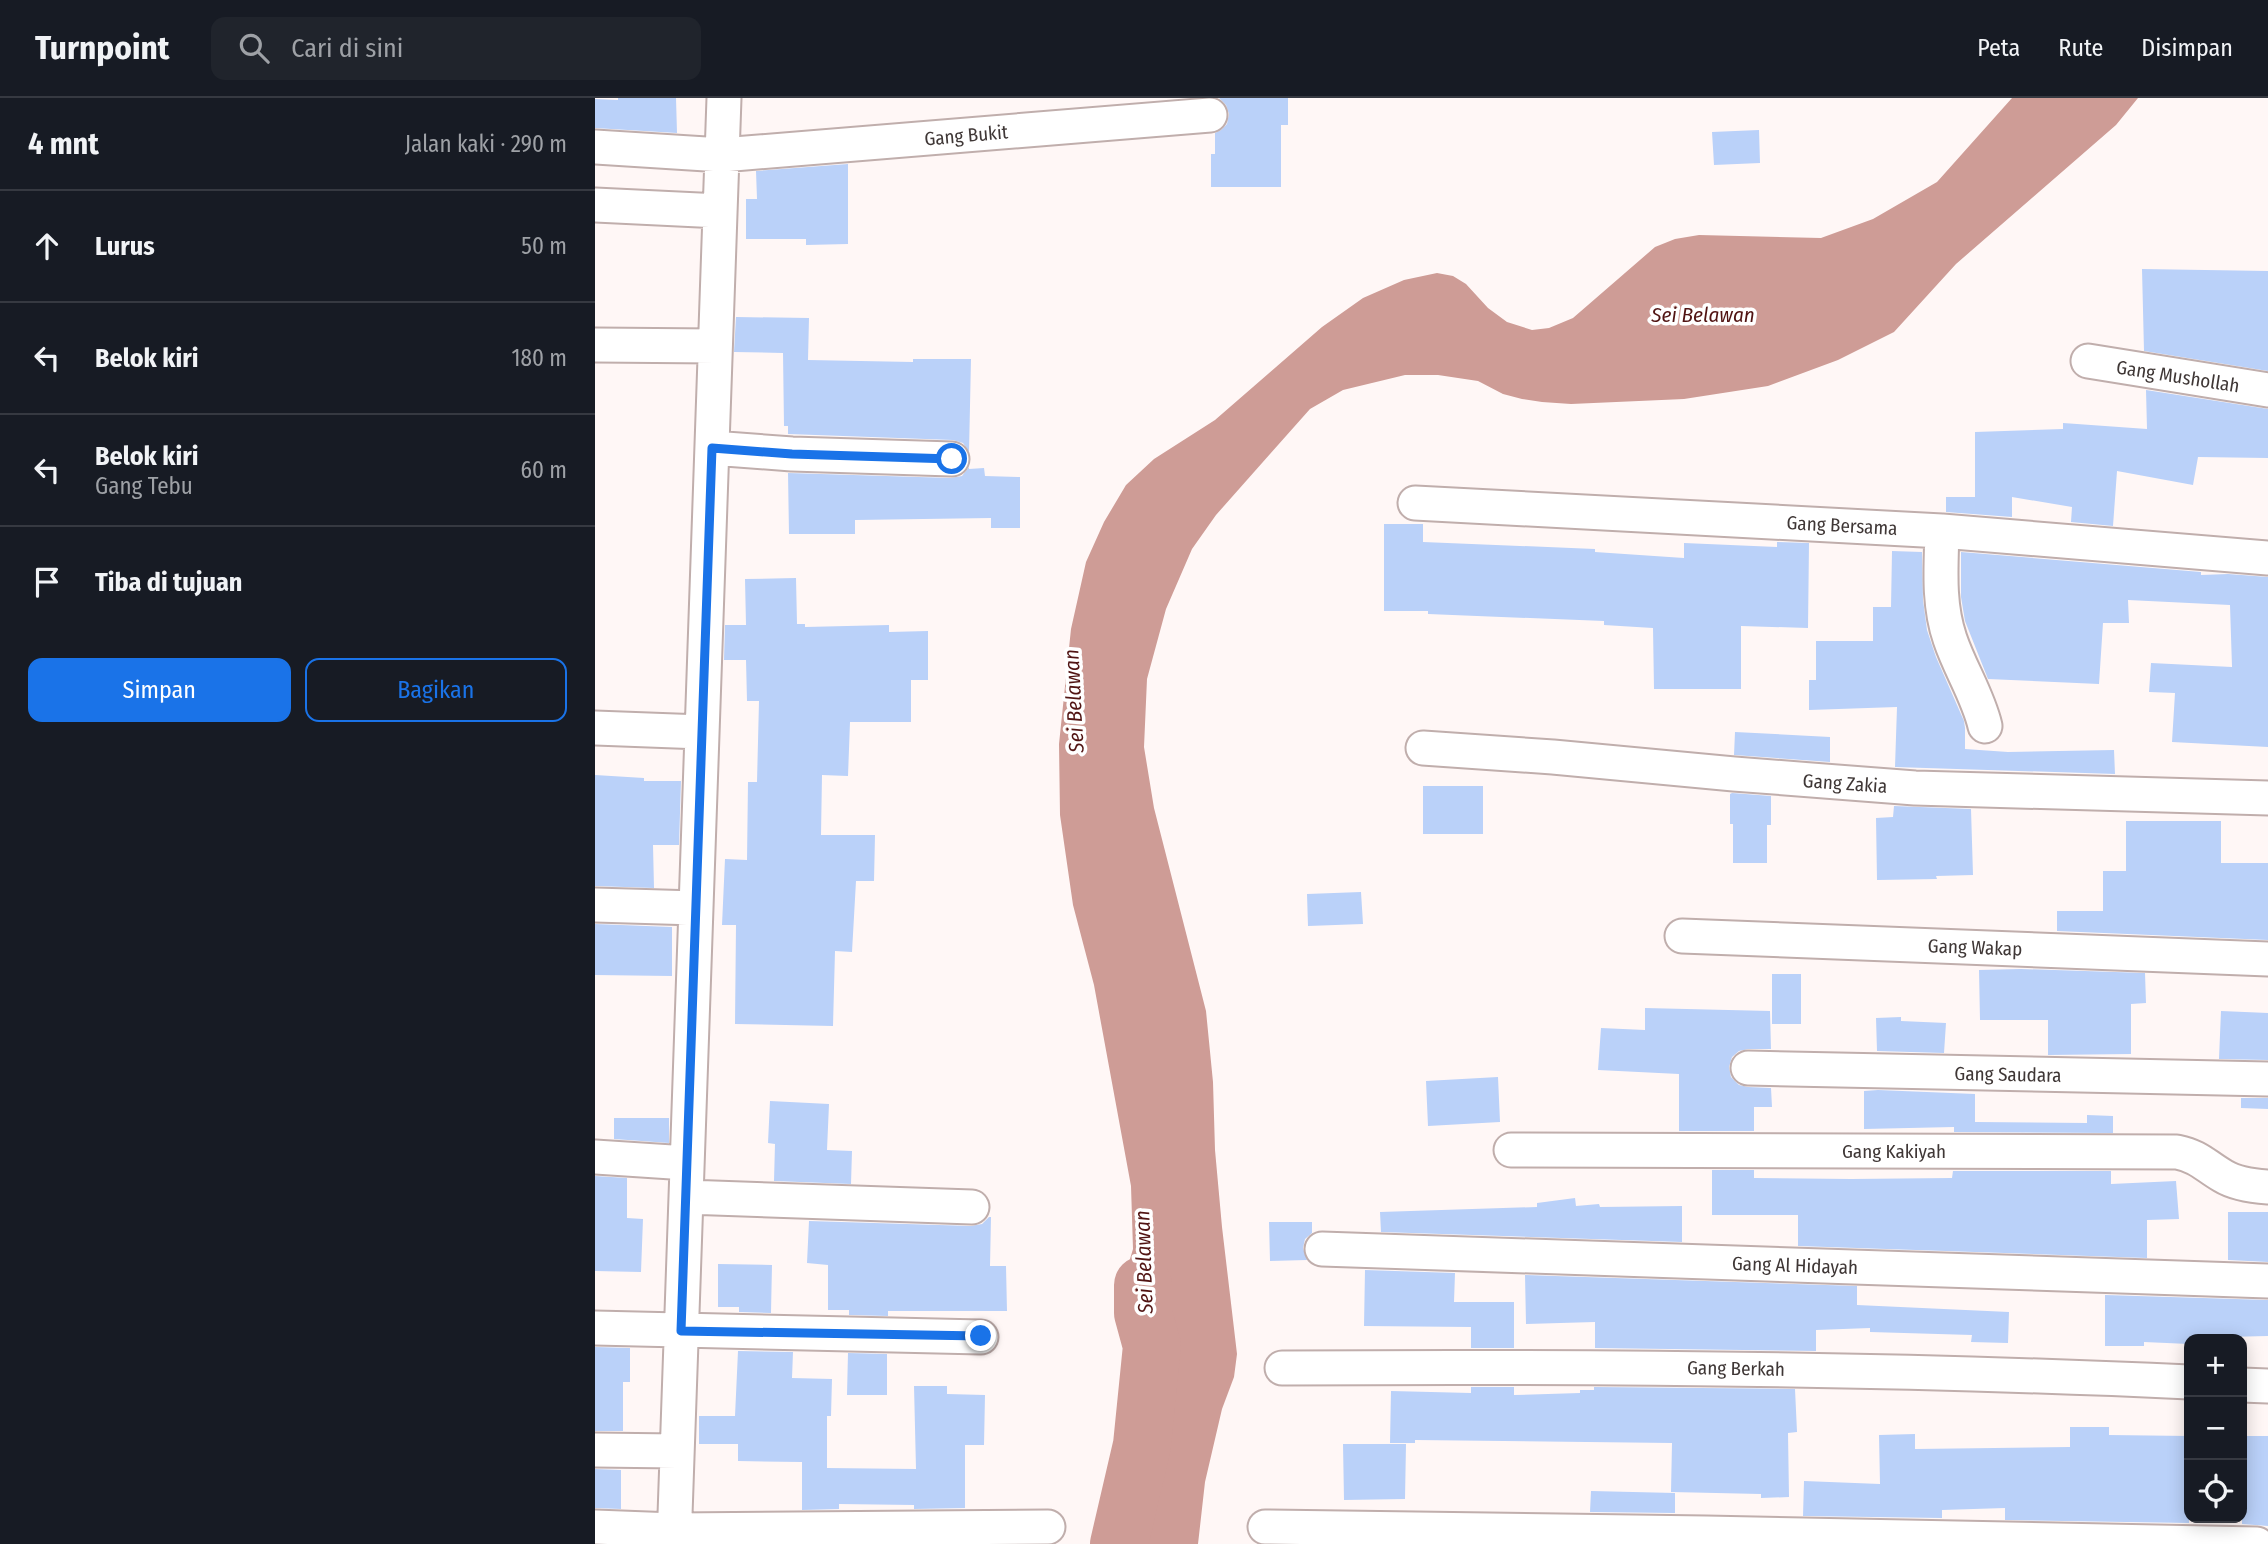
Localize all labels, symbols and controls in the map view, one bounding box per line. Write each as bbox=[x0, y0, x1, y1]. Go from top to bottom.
search box bbox=[211, 17, 701, 80]
text: Turnpoint bbox=[35, 28, 169, 68]
icon: search bbox=[235, 29, 273, 67]
text: Cari di sini bbox=[291, 33, 403, 64]
text: Peta bbox=[1977, 34, 2020, 62]
text: Rute bbox=[2058, 34, 2103, 62]
text: Disimpan bbox=[2141, 34, 2233, 62]
street label: Gang Bukit bbox=[923, 120, 1010, 151]
text: 4 mnt bbox=[28, 126, 99, 162]
text: Jalan kaki · 290 m bbox=[405, 130, 567, 158]
icon: ahead bbox=[28, 227, 66, 265]
text: Lurus bbox=[95, 231, 155, 262]
text: 50 m bbox=[521, 232, 567, 260]
water label: Sei Belawan bbox=[1650, 302, 1755, 328]
icon: left bbox=[28, 339, 66, 377]
text: Belok kiri bbox=[95, 343, 198, 374]
text: 180 m bbox=[511, 344, 567, 372]
street label: Gang Mushollah bbox=[2115, 355, 2241, 398]
text: Belok kiri bbox=[95, 441, 198, 472]
route start bbox=[936, 443, 967, 474]
icon: left bbox=[28, 451, 66, 489]
text: 60 m bbox=[521, 456, 567, 484]
text: Gang Tebu bbox=[95, 472, 193, 500]
street label: Gang Bersama bbox=[1786, 511, 1898, 540]
icon: arrive bbox=[28, 563, 66, 601]
text: Tiba di tujuan bbox=[95, 567, 242, 598]
water label: Sei Belawan bbox=[1058, 649, 1090, 754]
button: Simpan bbox=[28, 658, 291, 722]
button: Bagikan bbox=[305, 658, 567, 722]
street label: Gang Zakia bbox=[1802, 769, 1888, 798]
street label: Gang Wakap bbox=[1927, 934, 2023, 961]
street label: Gang Saudara bbox=[1954, 1062, 2062, 1087]
street label: Gang Kakiyah bbox=[1842, 1140, 1946, 1163]
water label: Sei Belawan bbox=[1129, 1210, 1159, 1315]
street label: Gang Al Hidayah bbox=[1732, 1252, 1858, 1279]
route end bbox=[965, 1320, 996, 1351]
map controls bbox=[2184, 1334, 2247, 1523]
button: + bbox=[2184, 1334, 2247, 1397]
street label: Gang Berkah bbox=[1687, 1356, 1785, 1381]
button: − bbox=[2184, 1397, 2247, 1460]
button: locate bbox=[2184, 1460, 2247, 1523]

